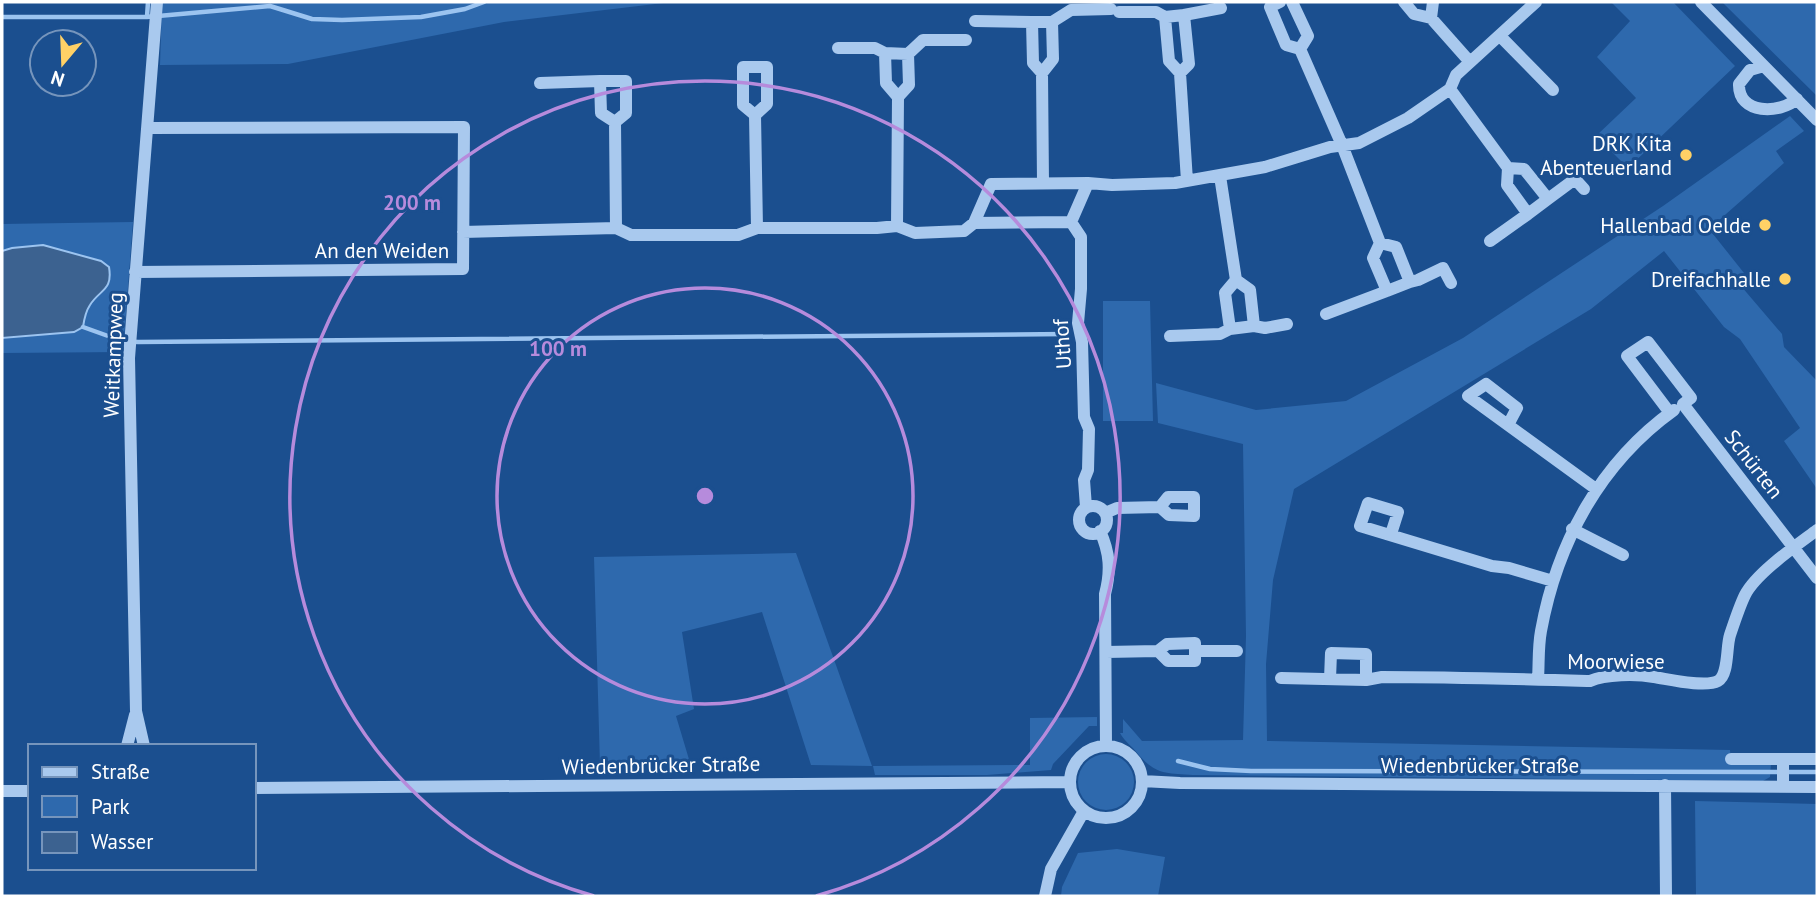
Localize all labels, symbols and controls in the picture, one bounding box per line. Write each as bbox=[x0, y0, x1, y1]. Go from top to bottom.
north arrow bbox=[28, 28, 98, 98]
text: N bbox=[48, 66, 67, 92]
place label: DRK Kita Abenteuerland bbox=[1540, 130, 1672, 181]
marker: DRK Kita Abenteuerland bbox=[1678, 147, 1694, 163]
text: 200 m bbox=[383, 189, 441, 216]
place label: Hallenbad Oelde bbox=[1600, 212, 1751, 239]
marker: Hallenbad Oelde bbox=[1757, 217, 1773, 233]
street label: An den Weiden bbox=[315, 237, 449, 264]
place label: Dreifachhalle bbox=[1651, 266, 1771, 293]
marker: Dreifachhalle bbox=[1777, 271, 1793, 287]
street label: Weitkampweg bbox=[97, 292, 129, 418]
street label: Uthof bbox=[1047, 317, 1077, 370]
text: 100 m bbox=[529, 335, 587, 362]
street label: Schürten bbox=[1719, 424, 1789, 504]
centre of rings bbox=[693, 484, 717, 508]
street label: Moorwiese bbox=[1567, 648, 1665, 675]
legend bbox=[28, 744, 256, 870]
street label: Wiedenbrücker Straße bbox=[561, 750, 761, 780]
street label: Wiedenbrücker Straße bbox=[1381, 752, 1579, 779]
text: Straße bbox=[91, 758, 150, 785]
text: Park bbox=[91, 793, 130, 820]
text: Wasser bbox=[91, 828, 153, 855]

